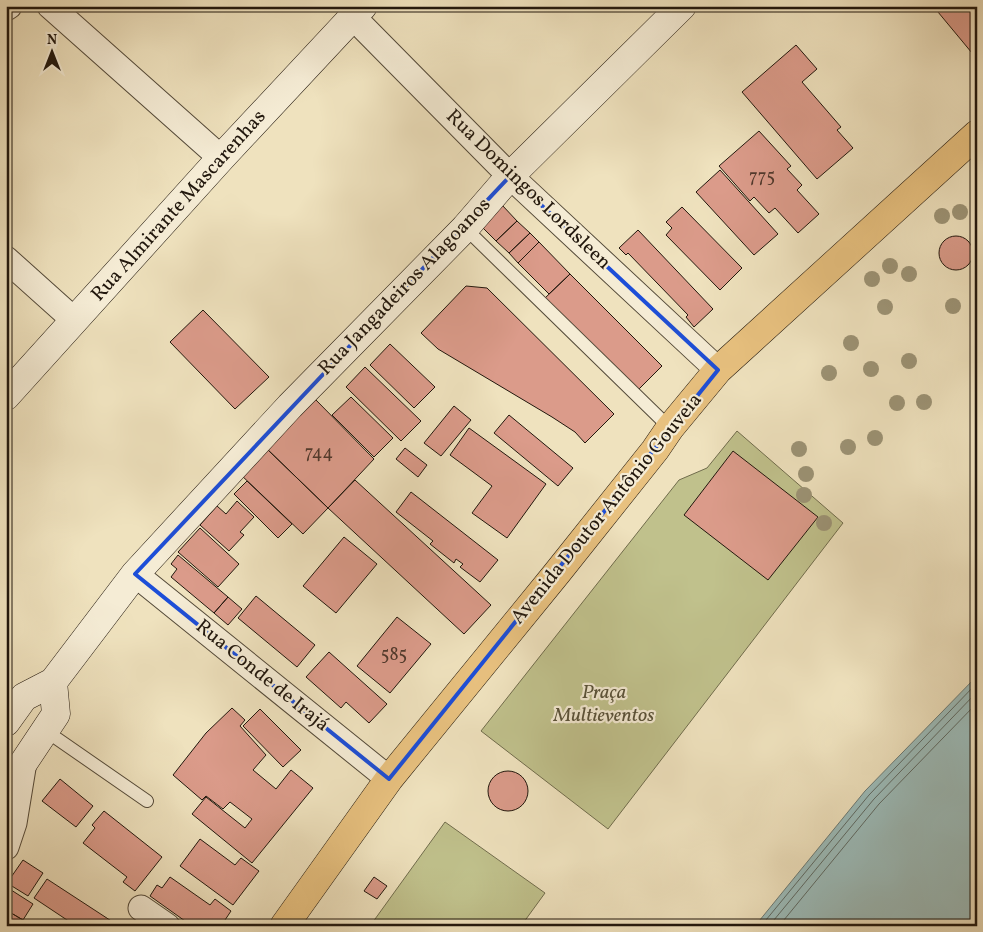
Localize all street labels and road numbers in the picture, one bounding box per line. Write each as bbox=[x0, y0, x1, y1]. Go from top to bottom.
street label: Rua Domingos Lordsleen bbox=[439, 103, 617, 277]
street label: Rua Almirante Mascarenhas bbox=[85, 104, 273, 308]
street label: Rua Jangadeiros Alagoanos bbox=[312, 192, 498, 382]
street label: Avenida Doutor Antônio Gouveia bbox=[505, 387, 709, 631]
street label: Rua Conde de Irajá bbox=[189, 613, 335, 739]

